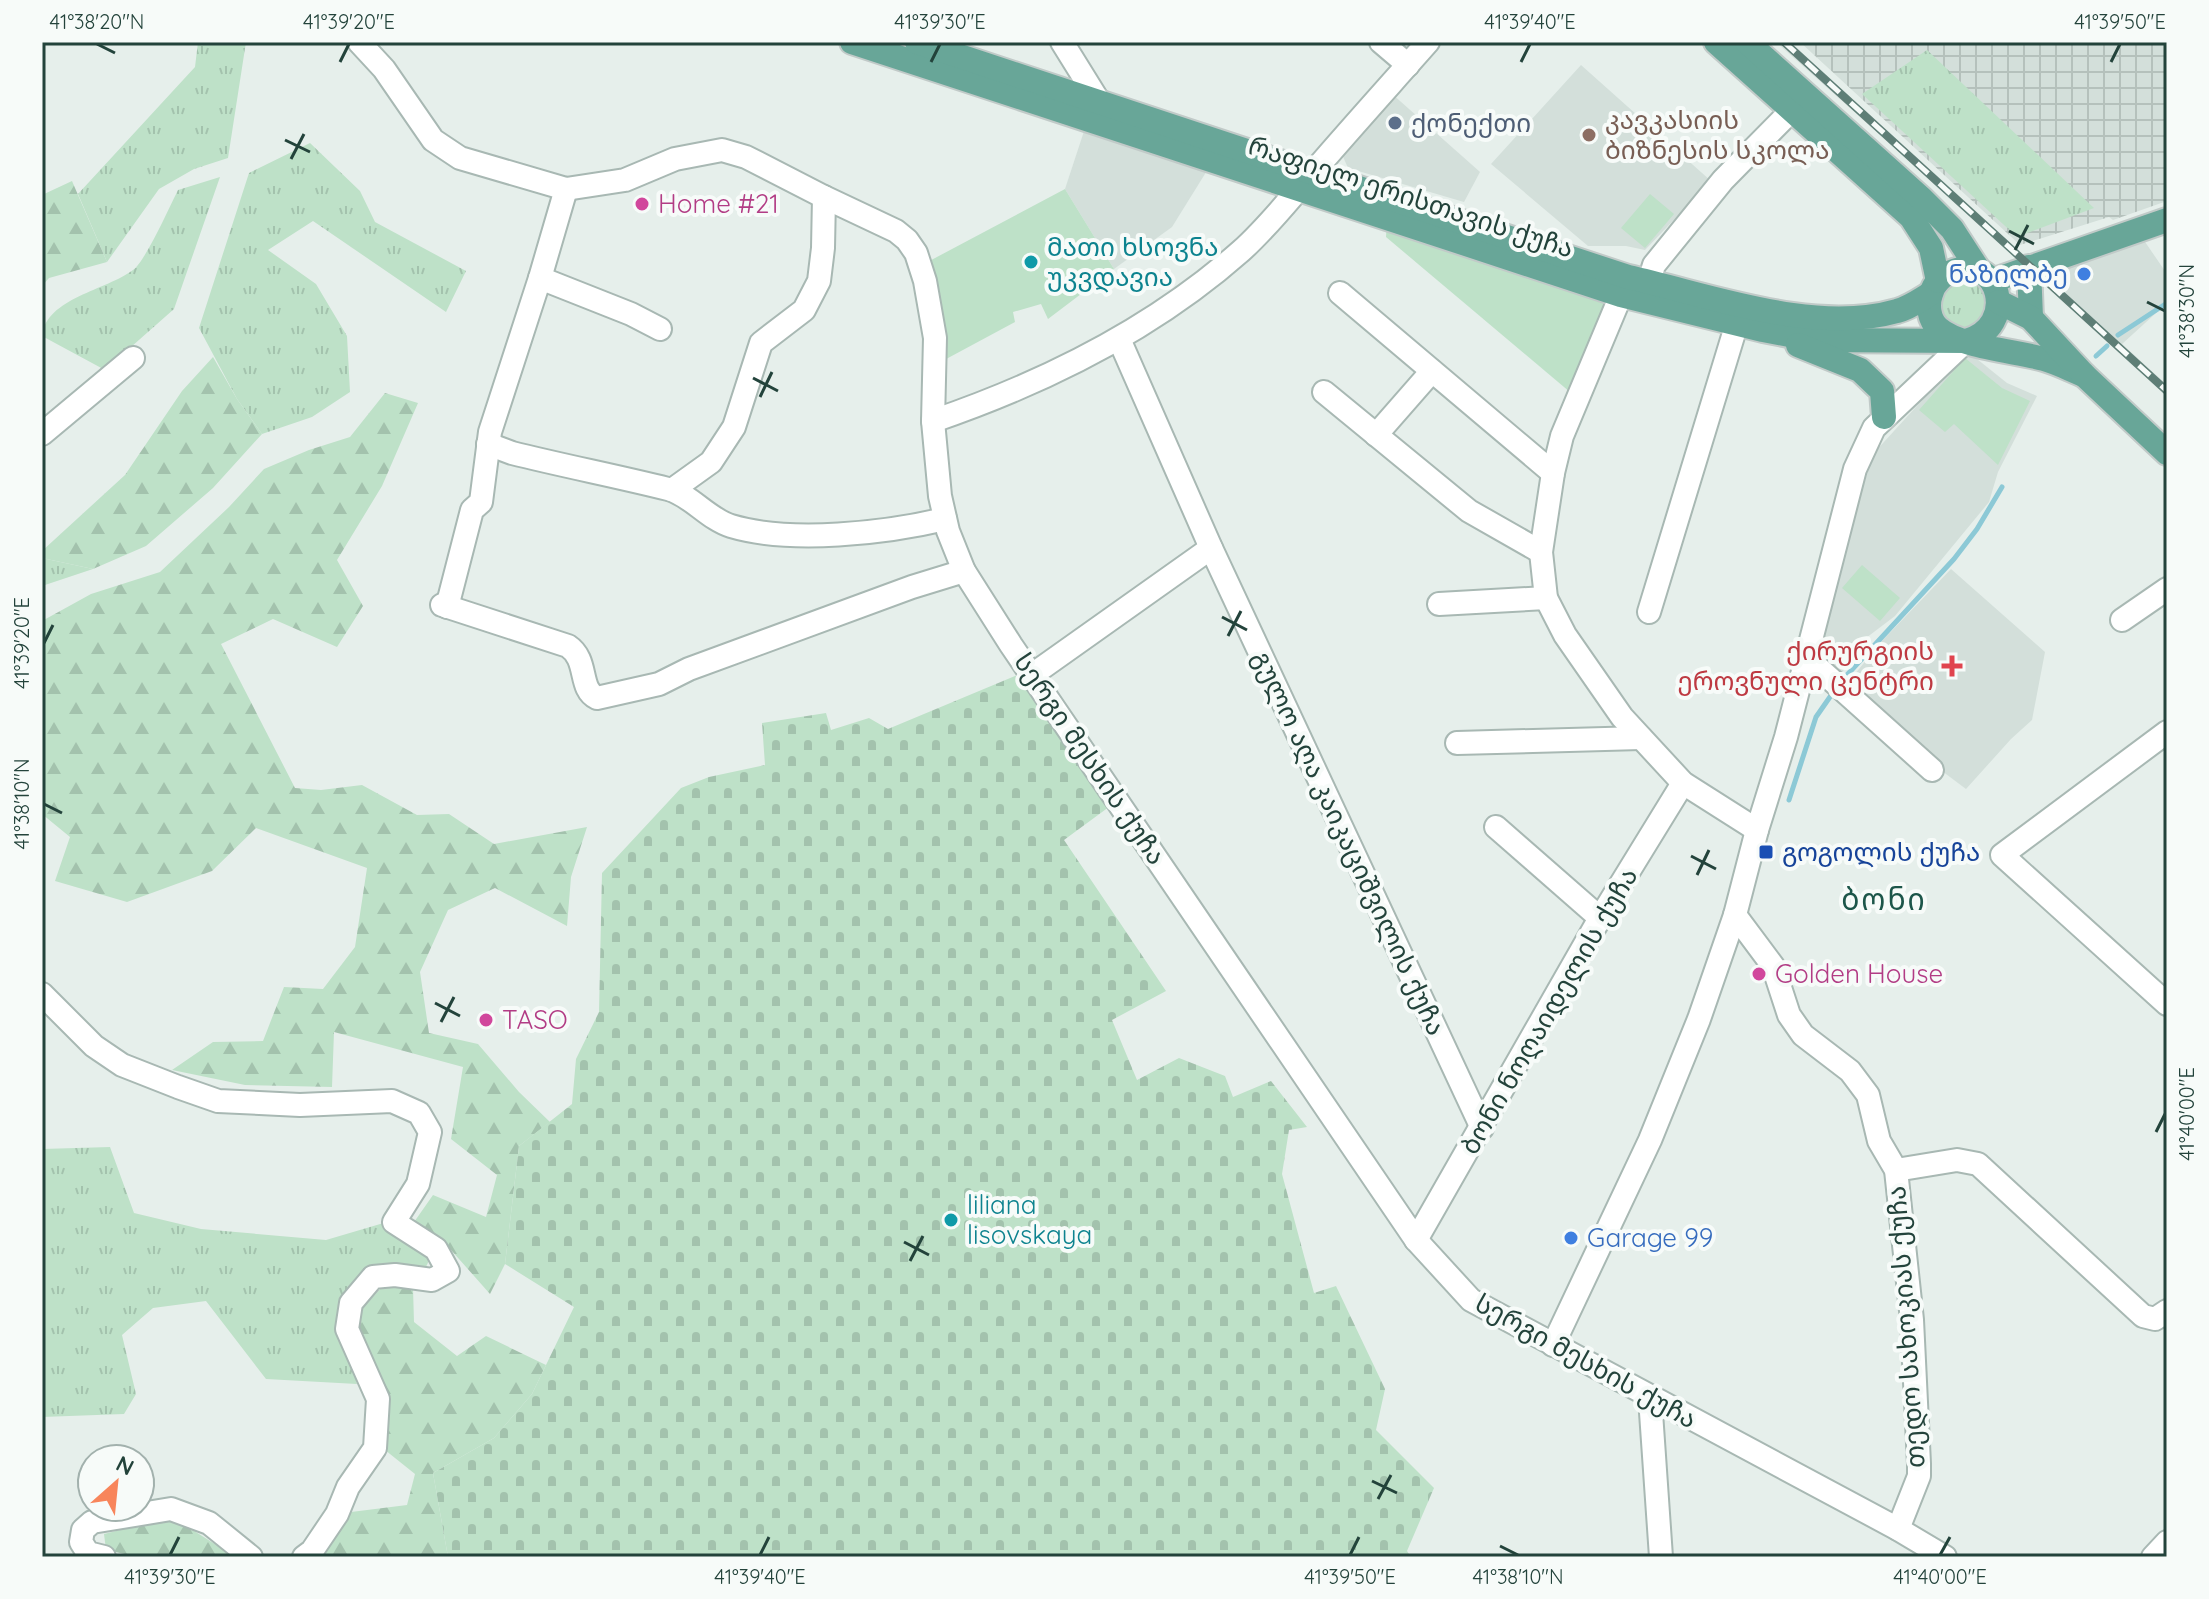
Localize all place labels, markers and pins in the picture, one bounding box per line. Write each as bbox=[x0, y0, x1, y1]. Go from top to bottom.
place label: კავკასიის ბიზნესის სკოლა bbox=[1605, 103, 1829, 166]
place label: ქონექთი bbox=[1411, 106, 1531, 139]
marker: ქონექთი bbox=[1386, 114, 1404, 132]
marker: კავკასიის ბიზნესის სკოლა bbox=[1580, 126, 1598, 144]
place label: Home #21 bbox=[658, 187, 779, 220]
marker: Home #21 bbox=[633, 195, 651, 213]
place label: მათი ხსოვნა უკვდავია bbox=[1047, 230, 1219, 293]
marker: მათი ხსოვნა უკვდავია bbox=[1022, 253, 1040, 271]
place label: ნაზილბე bbox=[1948, 257, 2068, 290]
marker: ნაზილბე bbox=[2075, 265, 2093, 283]
place label: ქირურგიის ეროვნული ცენტრი bbox=[1677, 634, 1934, 697]
marker: ქირურგიის ეროვნული ცენტრი bbox=[1941, 655, 1963, 677]
place label: გოგოლის ქუჩა bbox=[1782, 835, 1980, 868]
marker: გოგოლის ქუჩა bbox=[1757, 843, 1775, 861]
place label: Golden House bbox=[1775, 957, 1943, 990]
marker: Golden House bbox=[1750, 965, 1768, 983]
place label: TASO bbox=[502, 1003, 568, 1036]
marker: TASO bbox=[477, 1011, 495, 1029]
place label: liliana lisovskaya bbox=[967, 1188, 1092, 1251]
marker: liliana lisovskaya bbox=[942, 1211, 960, 1229]
place label: Garage 99 bbox=[1587, 1221, 1713, 1254]
marker: Garage 99 bbox=[1562, 1229, 1580, 1247]

